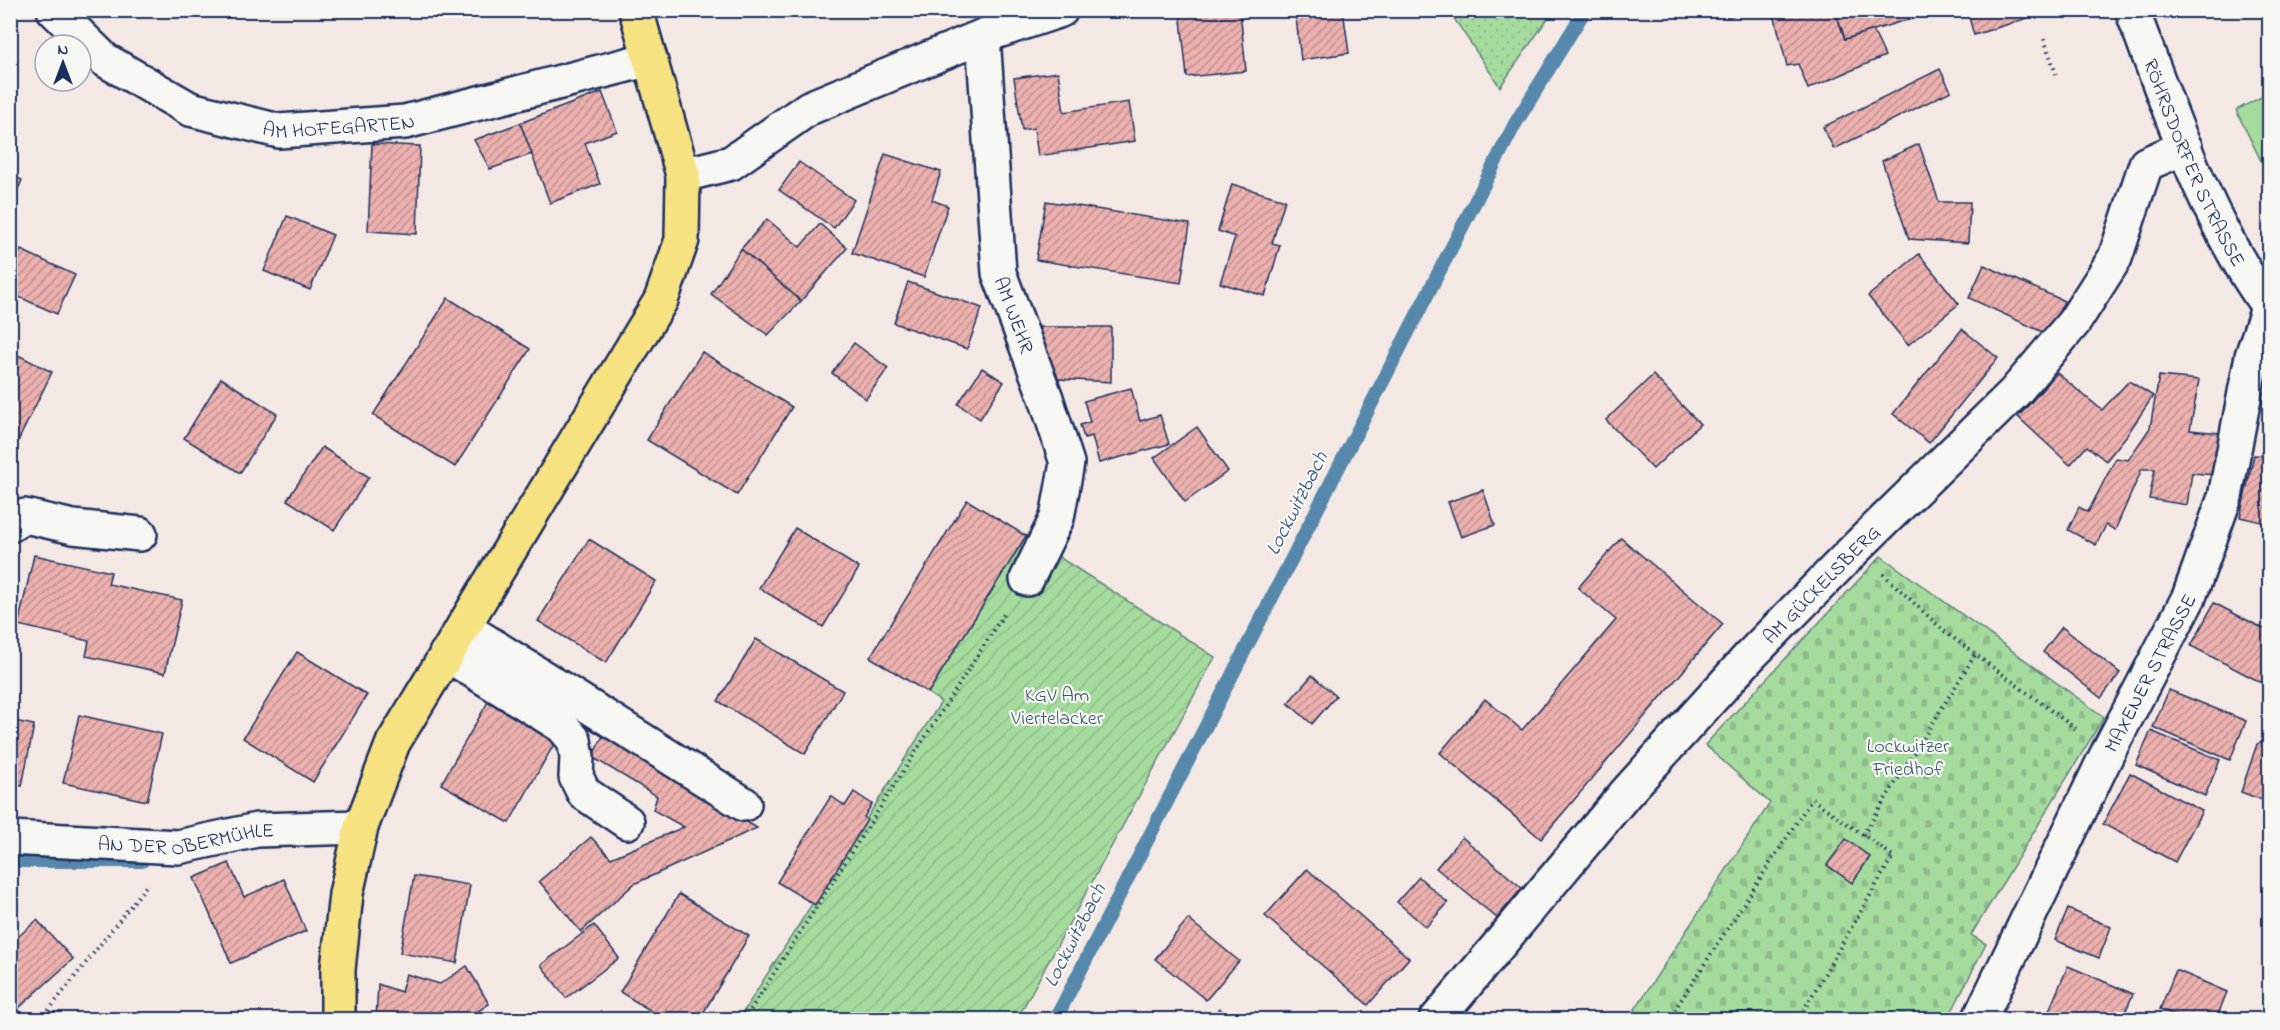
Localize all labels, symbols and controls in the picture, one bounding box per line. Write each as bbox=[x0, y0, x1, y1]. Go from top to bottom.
north arrow bbox=[33, 33, 93, 93]
text: N bbox=[58, 38, 69, 62]
street label: RÖHRSDORFER STRASSE bbox=[2134, 55, 2251, 273]
street label: AM HOFEGARTEN bbox=[259, 108, 418, 148]
street label: AM WEHR bbox=[985, 273, 1040, 359]
water label: Lockwitzbach bbox=[1259, 446, 1337, 561]
street label: AM GÜCKELSBERG bbox=[1757, 520, 1888, 652]
street label: MAXENER STRASSE bbox=[2098, 589, 2205, 758]
park label: KGV Am Viertelacker bbox=[1010, 682, 1104, 734]
park label: Lockwitzer Friedhof bbox=[1867, 733, 1950, 785]
street label: AN DER OBERMÜHLE bbox=[97, 818, 274, 864]
water label: Lockwitzbach bbox=[1037, 878, 1115, 993]

